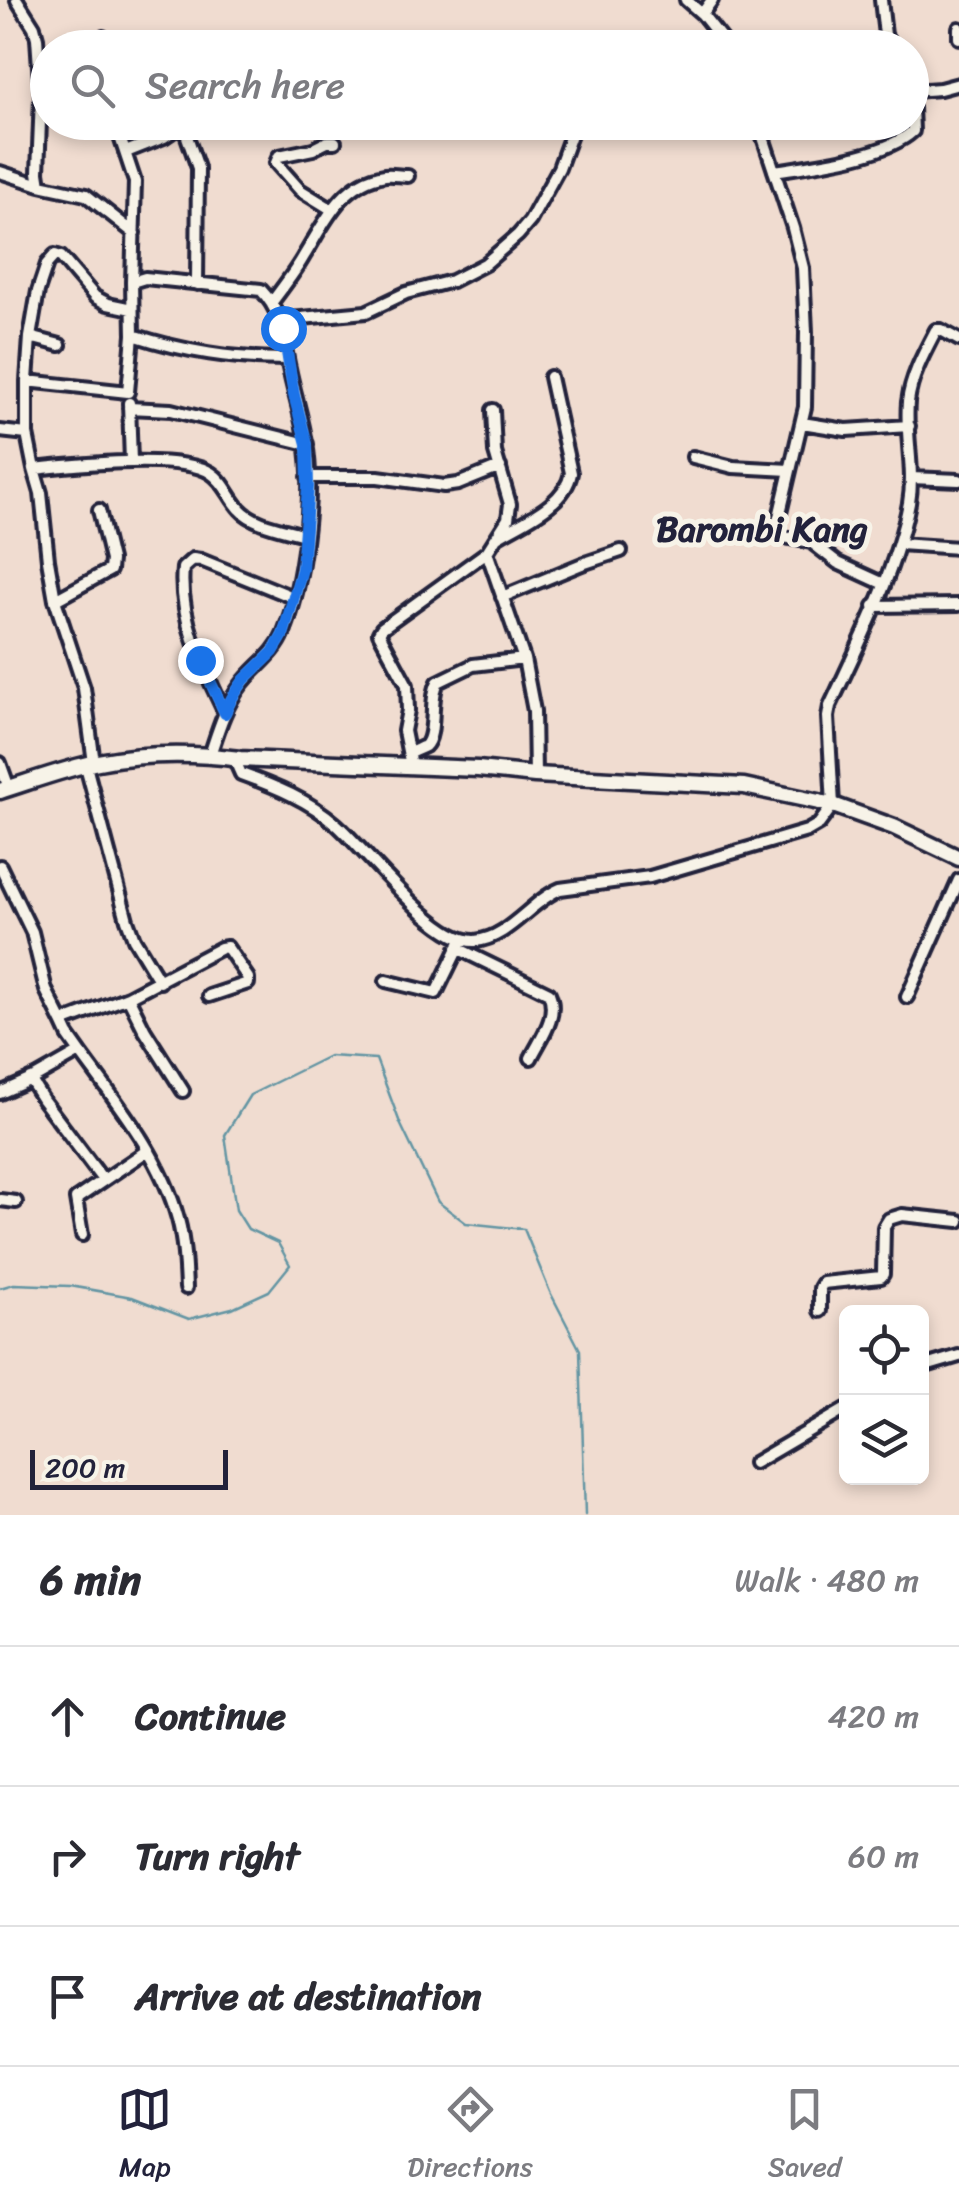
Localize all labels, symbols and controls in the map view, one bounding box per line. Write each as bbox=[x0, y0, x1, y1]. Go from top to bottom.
search box bbox=[30, 30, 929, 140]
text: Search here bbox=[145, 52, 345, 119]
icon: search bbox=[65, 58, 120, 113]
route start bbox=[261, 306, 307, 352]
district label: Barombi Kang bbox=[656, 498, 868, 560]
route end bbox=[178, 638, 224, 684]
map controls bbox=[839, 1305, 929, 1485]
button: locate bbox=[839, 1305, 929, 1395]
button: layers bbox=[839, 1395, 929, 1485]
text: 200 m bbox=[45, 1443, 125, 1492]
scale bar bbox=[30, 1445, 228, 1490]
text: 6 min bbox=[40, 1543, 141, 1617]
text: Walk · 480 m bbox=[735, 1552, 919, 1609]
text: Continue bbox=[135, 1683, 286, 1750]
text: 420 m bbox=[827, 1688, 919, 1745]
icon: ahead bbox=[40, 1689, 95, 1744]
text: Turn right bbox=[135, 1823, 300, 1890]
text: 60 m bbox=[848, 1828, 919, 1885]
icon: right bbox=[40, 1829, 95, 1884]
text: Arrive at destination bbox=[135, 1963, 482, 2030]
icon: arrive bbox=[40, 1969, 95, 2024]
tab: Map bbox=[117, 2082, 172, 2191]
tab: Directions bbox=[407, 2082, 533, 2191]
tab: Saved bbox=[768, 2082, 842, 2191]

